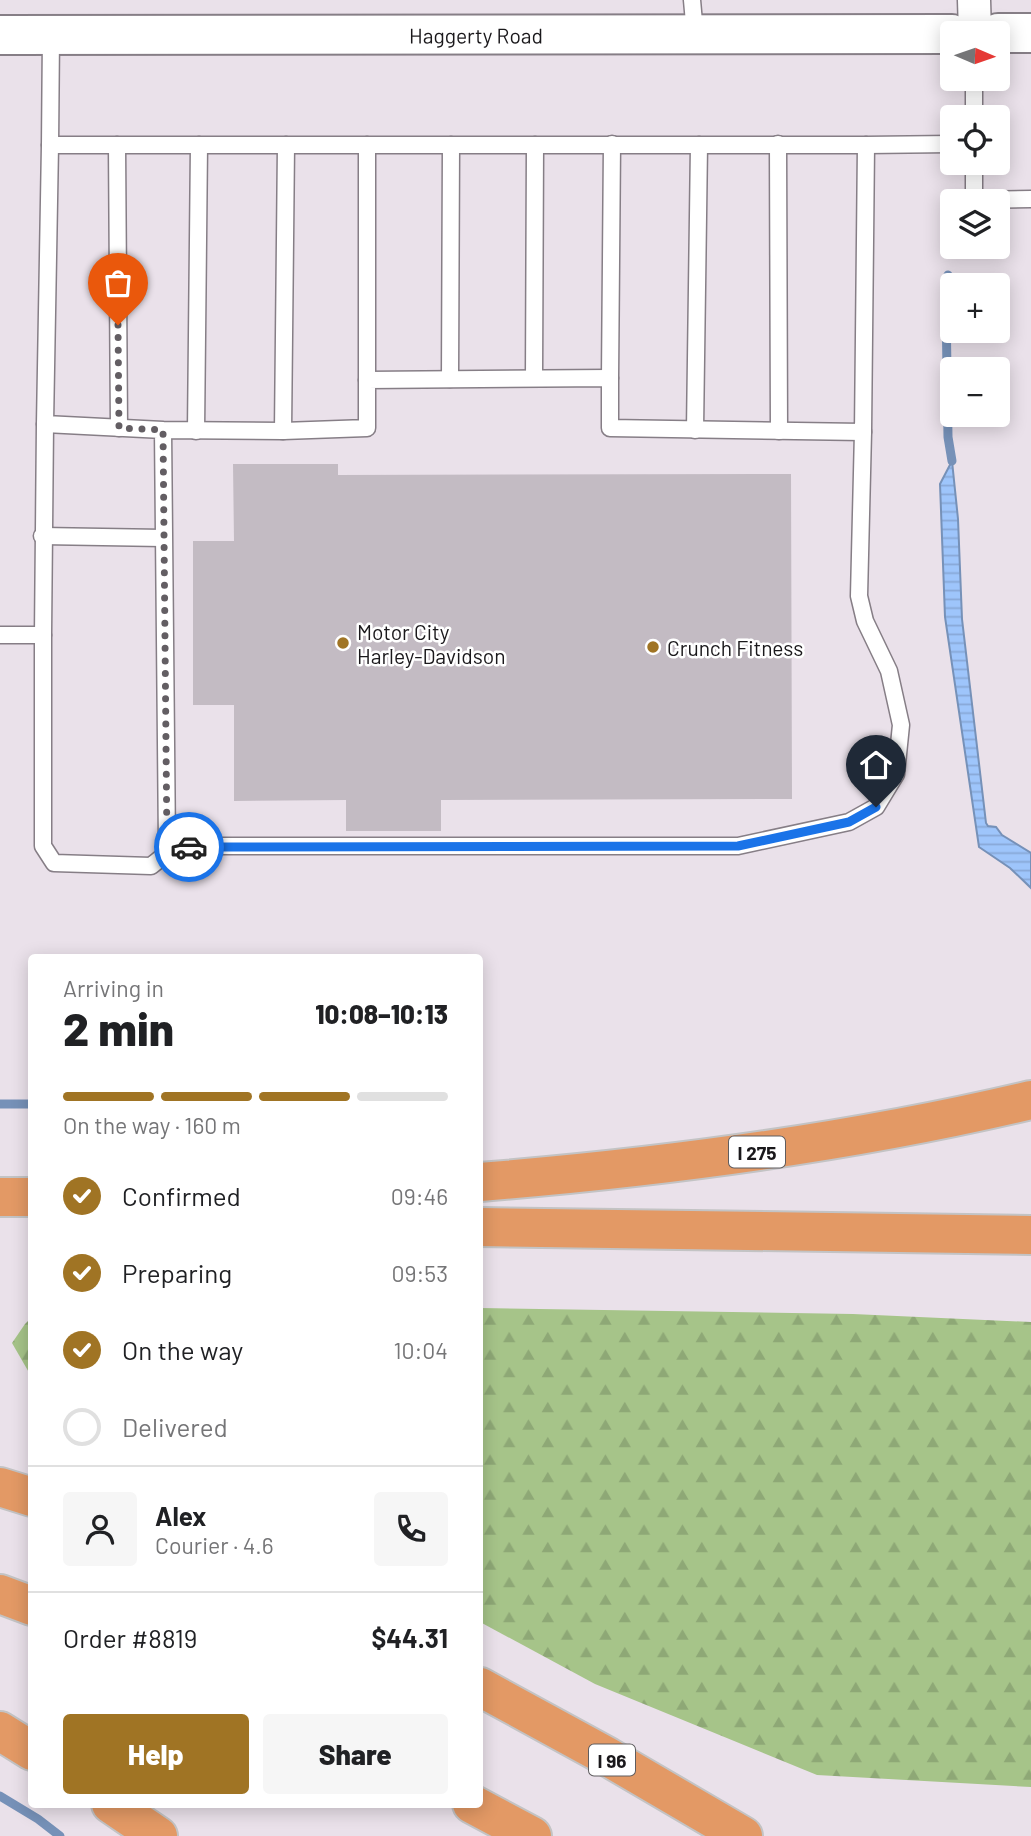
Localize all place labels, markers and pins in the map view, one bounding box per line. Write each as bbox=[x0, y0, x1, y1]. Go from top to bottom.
pin bbox=[88, 253, 148, 325]
place label: Motor City Harley-Davidson bbox=[357, 619, 506, 668]
marker: Motor City Harley-Davidson bbox=[335, 635, 351, 651]
place label: Crunch Fitness bbox=[667, 635, 803, 660]
marker: Crunch Fitness bbox=[645, 639, 661, 655]
pin bbox=[846, 735, 906, 807]

